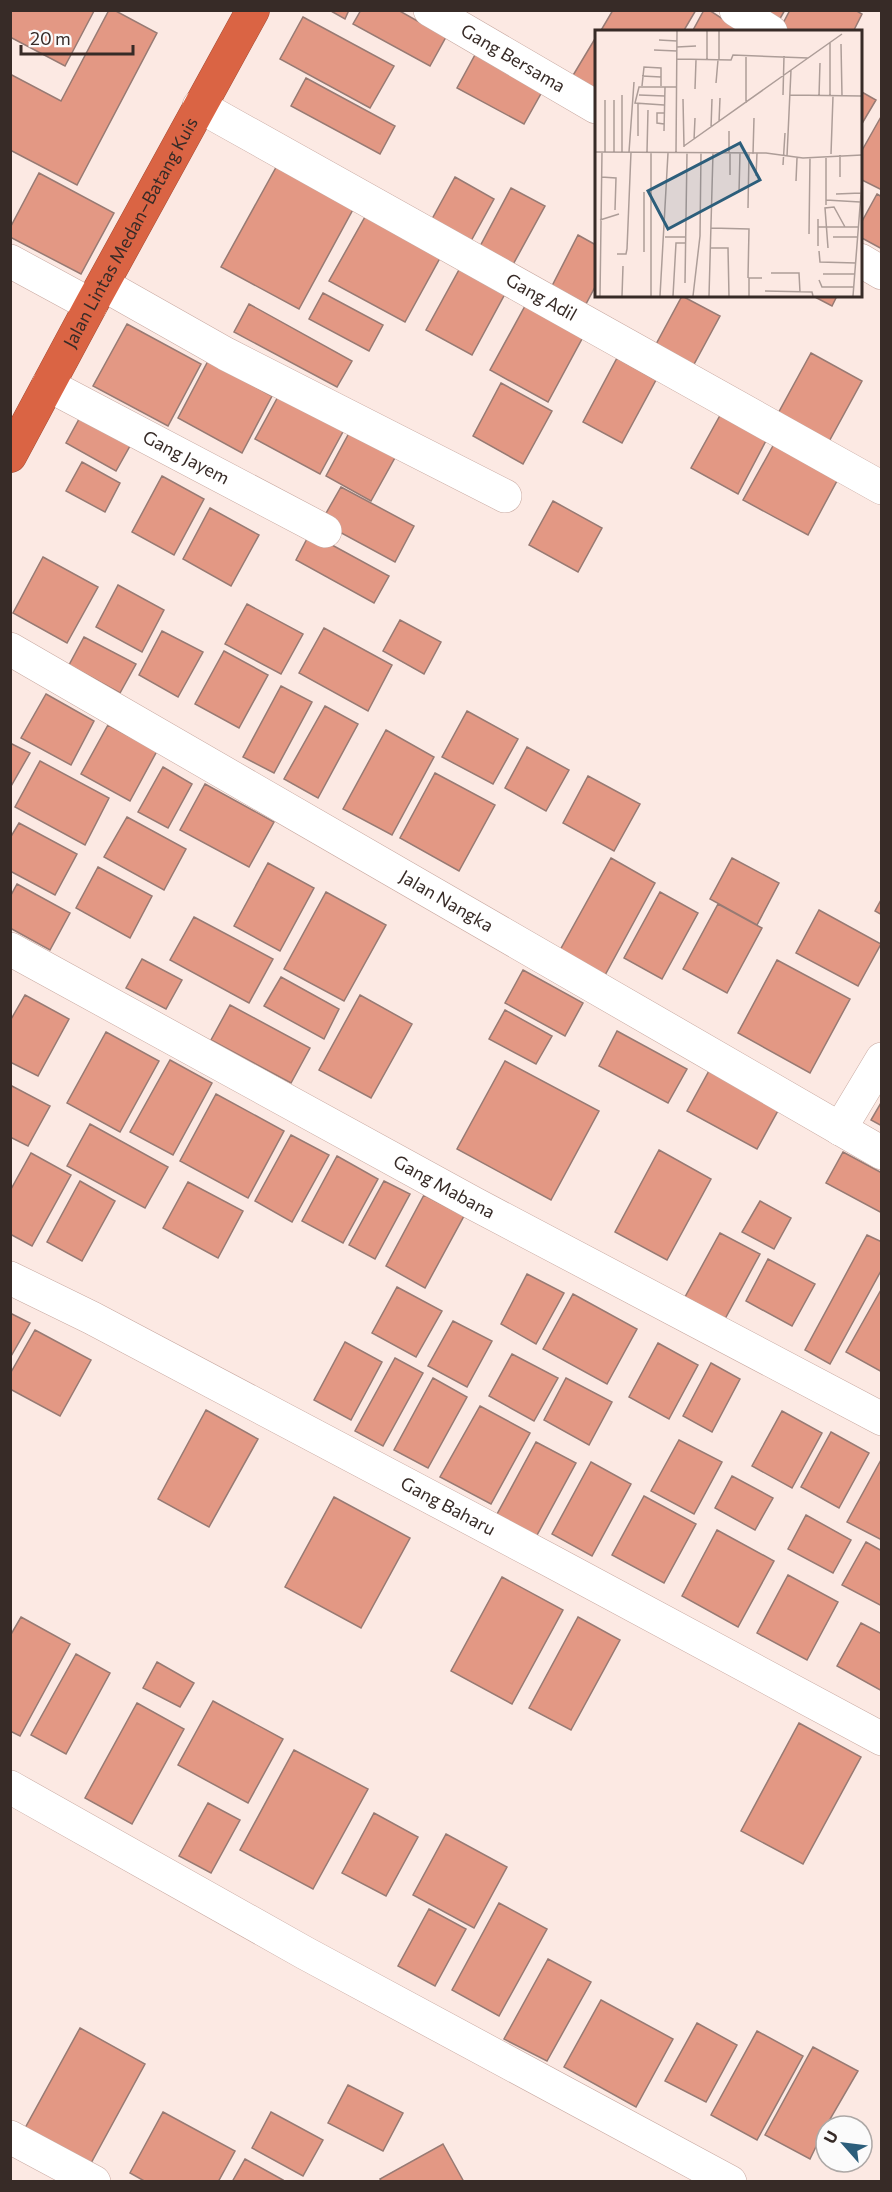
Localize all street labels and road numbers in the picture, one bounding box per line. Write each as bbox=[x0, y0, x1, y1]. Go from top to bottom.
street label: Gang Bersama bbox=[457, 19, 569, 97]
street label: Jalan Lintas Medan–Batang Kuis bbox=[58, 113, 202, 351]
street label: Gang Adil bbox=[502, 268, 581, 325]
street label: Gang Jayem bbox=[139, 425, 234, 489]
street label: Jalan Nangka bbox=[396, 865, 498, 936]
street label: Gang Mabana bbox=[390, 1150, 499, 1223]
street label: Gang Baharu bbox=[397, 1471, 500, 1540]

